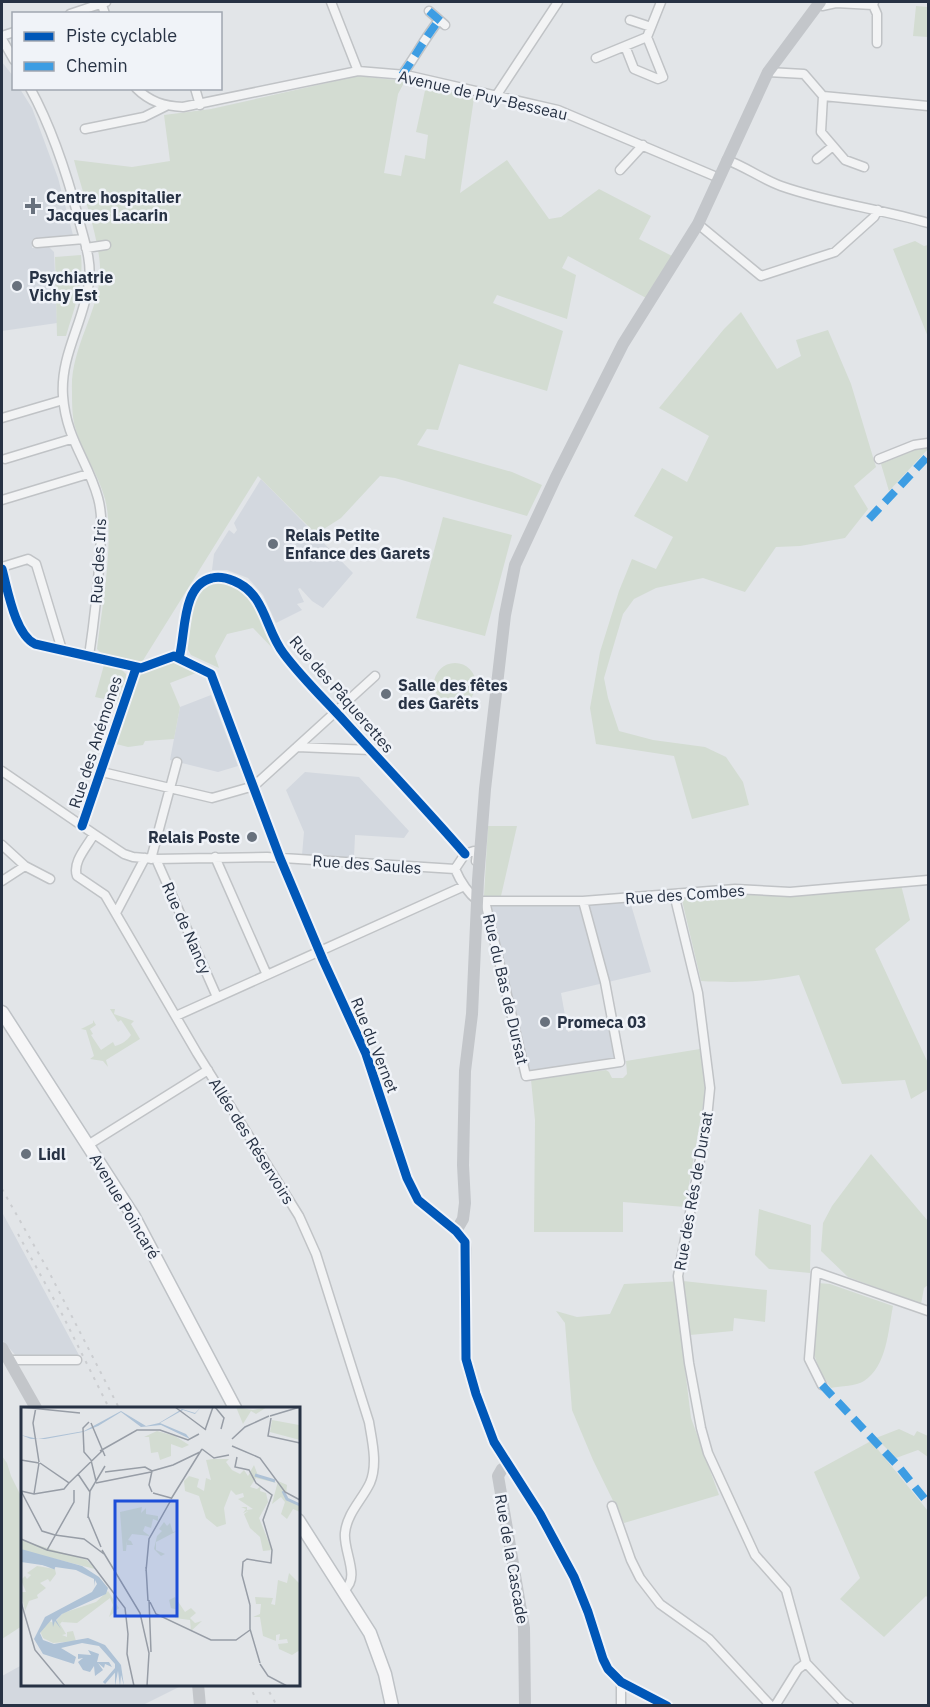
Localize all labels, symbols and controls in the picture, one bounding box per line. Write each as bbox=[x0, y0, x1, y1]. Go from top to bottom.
legend bbox=[12, 12, 222, 90]
text: Piste cyclable bbox=[66, 24, 177, 47]
text: Chemin bbox=[66, 54, 128, 77]
street label: Avenue de Puy-Besseau bbox=[396, 66, 570, 124]
place label: Centre hospitalier Jacques Lacarin bbox=[46, 187, 182, 225]
marker: Centre hospitalier Jacques Lacarin bbox=[24, 197, 42, 215]
place label: Psychiatrie Vichy Est bbox=[29, 267, 113, 305]
marker: Psychiatrie Vichy Est bbox=[10, 279, 24, 293]
street label: Rue des Iris bbox=[86, 518, 110, 604]
place label: Relais Petite Enfance des Garets bbox=[285, 525, 430, 563]
marker: Relais Petite Enfance des Garets bbox=[266, 537, 280, 551]
street label: Rue des Pâquerettes bbox=[286, 631, 398, 757]
street label: Rue des Anémones bbox=[64, 673, 126, 811]
place label: Salle des fêtes des Garêts bbox=[398, 675, 508, 713]
marker: Salle des fêtes des Garêts bbox=[379, 687, 393, 701]
place label: Relais Poste bbox=[148, 827, 240, 847]
marker: Relais Poste bbox=[245, 830, 259, 844]
street label: Rue des Saules bbox=[312, 850, 422, 878]
street label: Rue de Nancy bbox=[158, 879, 216, 977]
street label: Rue des Combes bbox=[624, 880, 746, 908]
street label: Rue du Bas de Dursat bbox=[479, 912, 533, 1066]
street label: Rue du Vernet bbox=[347, 994, 403, 1096]
place label: Promeca 03 bbox=[557, 1012, 646, 1032]
marker: Promeca 03 bbox=[538, 1015, 552, 1029]
street label: Allée des Réservoirs bbox=[205, 1074, 299, 1208]
street label: Rue des Rés de Dursat bbox=[669, 1110, 717, 1272]
place label: Lidl bbox=[38, 1144, 66, 1164]
marker: Lidl bbox=[19, 1147, 33, 1161]
street label: Avenue Poincaré bbox=[86, 1150, 165, 1263]
inset map bbox=[21, 1407, 300, 1686]
street label: Rue de la Cascade bbox=[491, 1493, 533, 1626]

